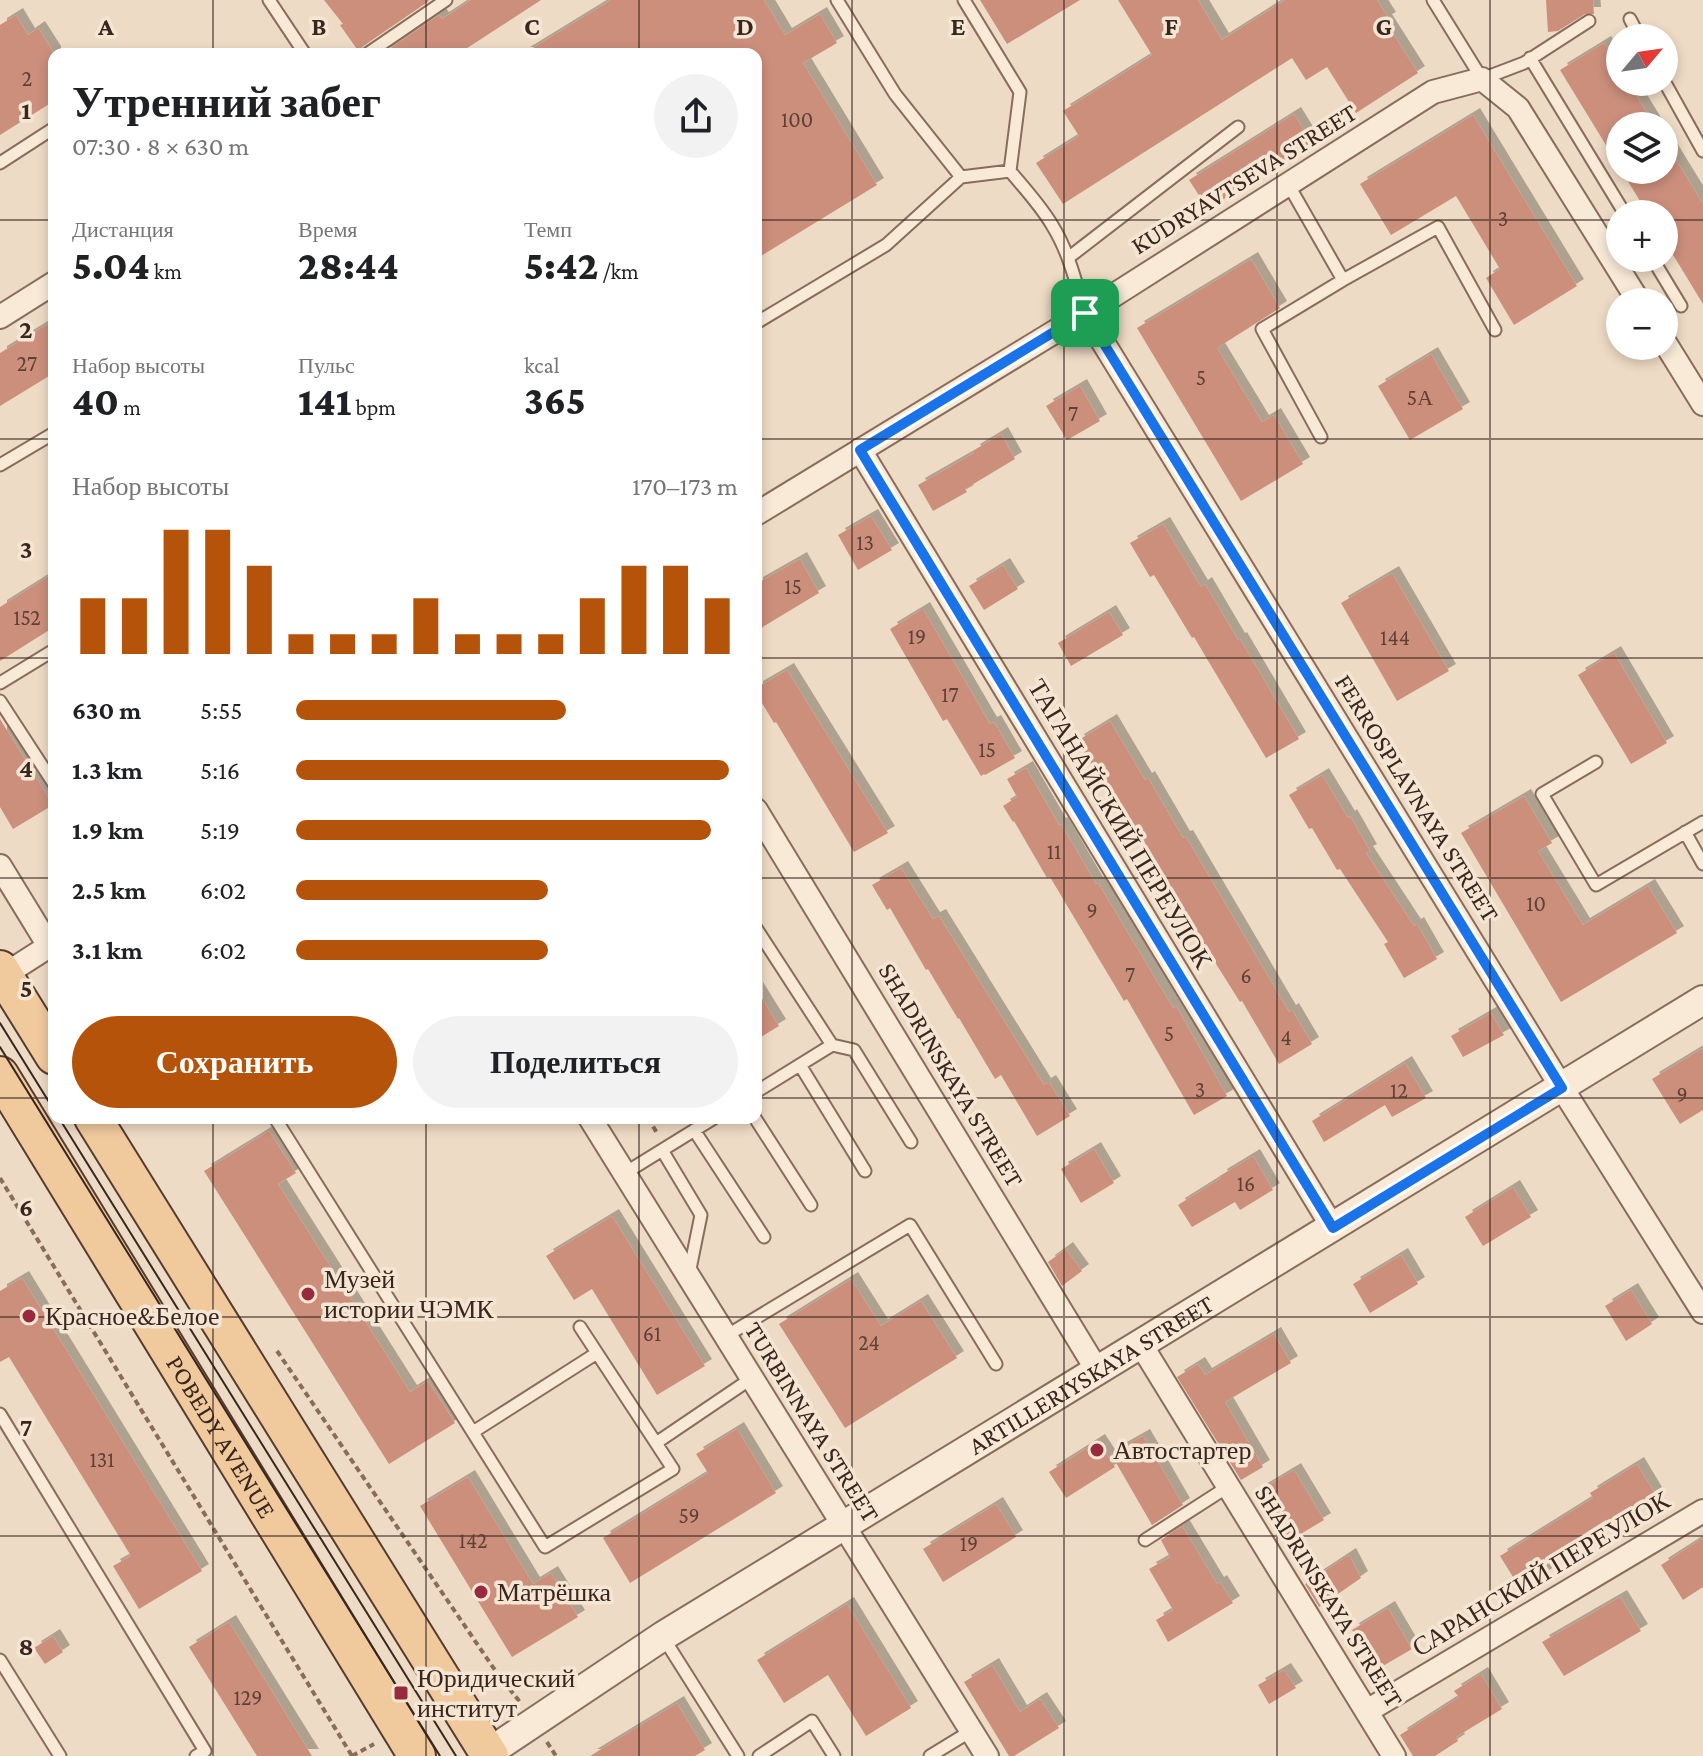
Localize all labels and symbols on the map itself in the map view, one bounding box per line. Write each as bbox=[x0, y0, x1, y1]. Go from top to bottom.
text: A bbox=[97, 12, 114, 41]
text: B bbox=[311, 12, 327, 41]
text: C bbox=[524, 12, 540, 41]
text: D bbox=[736, 12, 754, 41]
text: E bbox=[951, 12, 966, 41]
text: F bbox=[1164, 12, 1178, 41]
text: G bbox=[1376, 12, 1392, 41]
north arrow bbox=[1606, 24, 1678, 96]
house number: 2 bbox=[22, 66, 32, 91]
text: 1 bbox=[21, 96, 31, 125]
street label: KUDRYAVTSEVA STREET bbox=[1126, 98, 1362, 260]
house number: 100 bbox=[781, 107, 813, 132]
house number: 3 bbox=[1498, 206, 1508, 231]
pin bbox=[1051, 279, 1119, 347]
text: 2 bbox=[19, 315, 33, 344]
house number: 27 bbox=[17, 351, 37, 376]
house number: 5 bbox=[1196, 365, 1206, 390]
house number: 5А bbox=[1407, 385, 1433, 410]
house number: 7 bbox=[1068, 401, 1078, 426]
house number: 13 bbox=[856, 530, 874, 555]
text: 3 bbox=[20, 535, 32, 564]
house number: 15 bbox=[784, 574, 802, 599]
house number: 152 bbox=[13, 605, 41, 630]
house number: 19 bbox=[908, 624, 926, 649]
house number: 144 bbox=[1380, 625, 1410, 650]
street label: FERROSPLAVNAYA STREET bbox=[1329, 669, 1505, 927]
street label: ТАГАНАЙСКИЙ ПЕРЕУЛОК bbox=[1022, 674, 1218, 974]
house number: 17 bbox=[941, 682, 959, 707]
house number: 15 bbox=[978, 737, 996, 762]
text: 4 bbox=[19, 754, 33, 783]
house number: 11 bbox=[1047, 839, 1061, 864]
house number: 10 bbox=[1526, 891, 1546, 916]
house number: 9 bbox=[1086, 898, 1098, 923]
street label: SHADRINSKAYA STREET bbox=[873, 958, 1029, 1192]
house number: 7 bbox=[1125, 962, 1135, 987]
house number: 6 bbox=[1240, 963, 1252, 988]
text: 5 bbox=[20, 974, 32, 1003]
house number: 5 bbox=[1164, 1021, 1174, 1046]
house number: 4 bbox=[1280, 1025, 1292, 1050]
house number: 3 bbox=[1195, 1077, 1205, 1102]
house number: 12 bbox=[1390, 1078, 1408, 1103]
house number: 9 bbox=[1676, 1082, 1688, 1107]
house number: 16 bbox=[1237, 1171, 1255, 1196]
text: 6 bbox=[19, 1193, 33, 1222]
place label: Музей истории ЧЭМК bbox=[324, 1265, 494, 1324]
marker: Музей истории ЧЭМК bbox=[299, 1285, 317, 1303]
street label: ARTILLERIYSKAYA STREET bbox=[963, 1288, 1219, 1460]
place label: Красное&Белое bbox=[45, 1302, 220, 1331]
marker: Красное&Белое bbox=[20, 1307, 38, 1325]
street label: TURBINNAYA STREET bbox=[739, 1317, 885, 1527]
house number: 61 bbox=[643, 1321, 661, 1346]
house number: 24 bbox=[858, 1330, 880, 1355]
street label: POBEDY AVENUE bbox=[161, 1350, 282, 1523]
text: 7 bbox=[20, 1413, 32, 1442]
place label: Автостартер bbox=[1113, 1436, 1251, 1465]
marker: Автостартер bbox=[1088, 1441, 1106, 1459]
house number: 131 bbox=[89, 1447, 115, 1472]
street label: SHADRINSKAYA STREET bbox=[1249, 1480, 1409, 1712]
street label: САРАНСКИЙ ПЕРЕУЛОК bbox=[1407, 1485, 1675, 1662]
house number: 59 bbox=[678, 1503, 700, 1528]
house number: 142 bbox=[459, 1528, 487, 1553]
house number: 19 bbox=[960, 1531, 978, 1556]
place label: Матрёшка bbox=[497, 1578, 611, 1607]
marker: Матрёшка bbox=[472, 1583, 490, 1601]
text: 8 bbox=[18, 1632, 34, 1661]
place label: Юридический институт bbox=[417, 1664, 575, 1723]
marker: Юридический институт bbox=[392, 1684, 410, 1702]
house number: 129 bbox=[234, 1685, 262, 1710]

